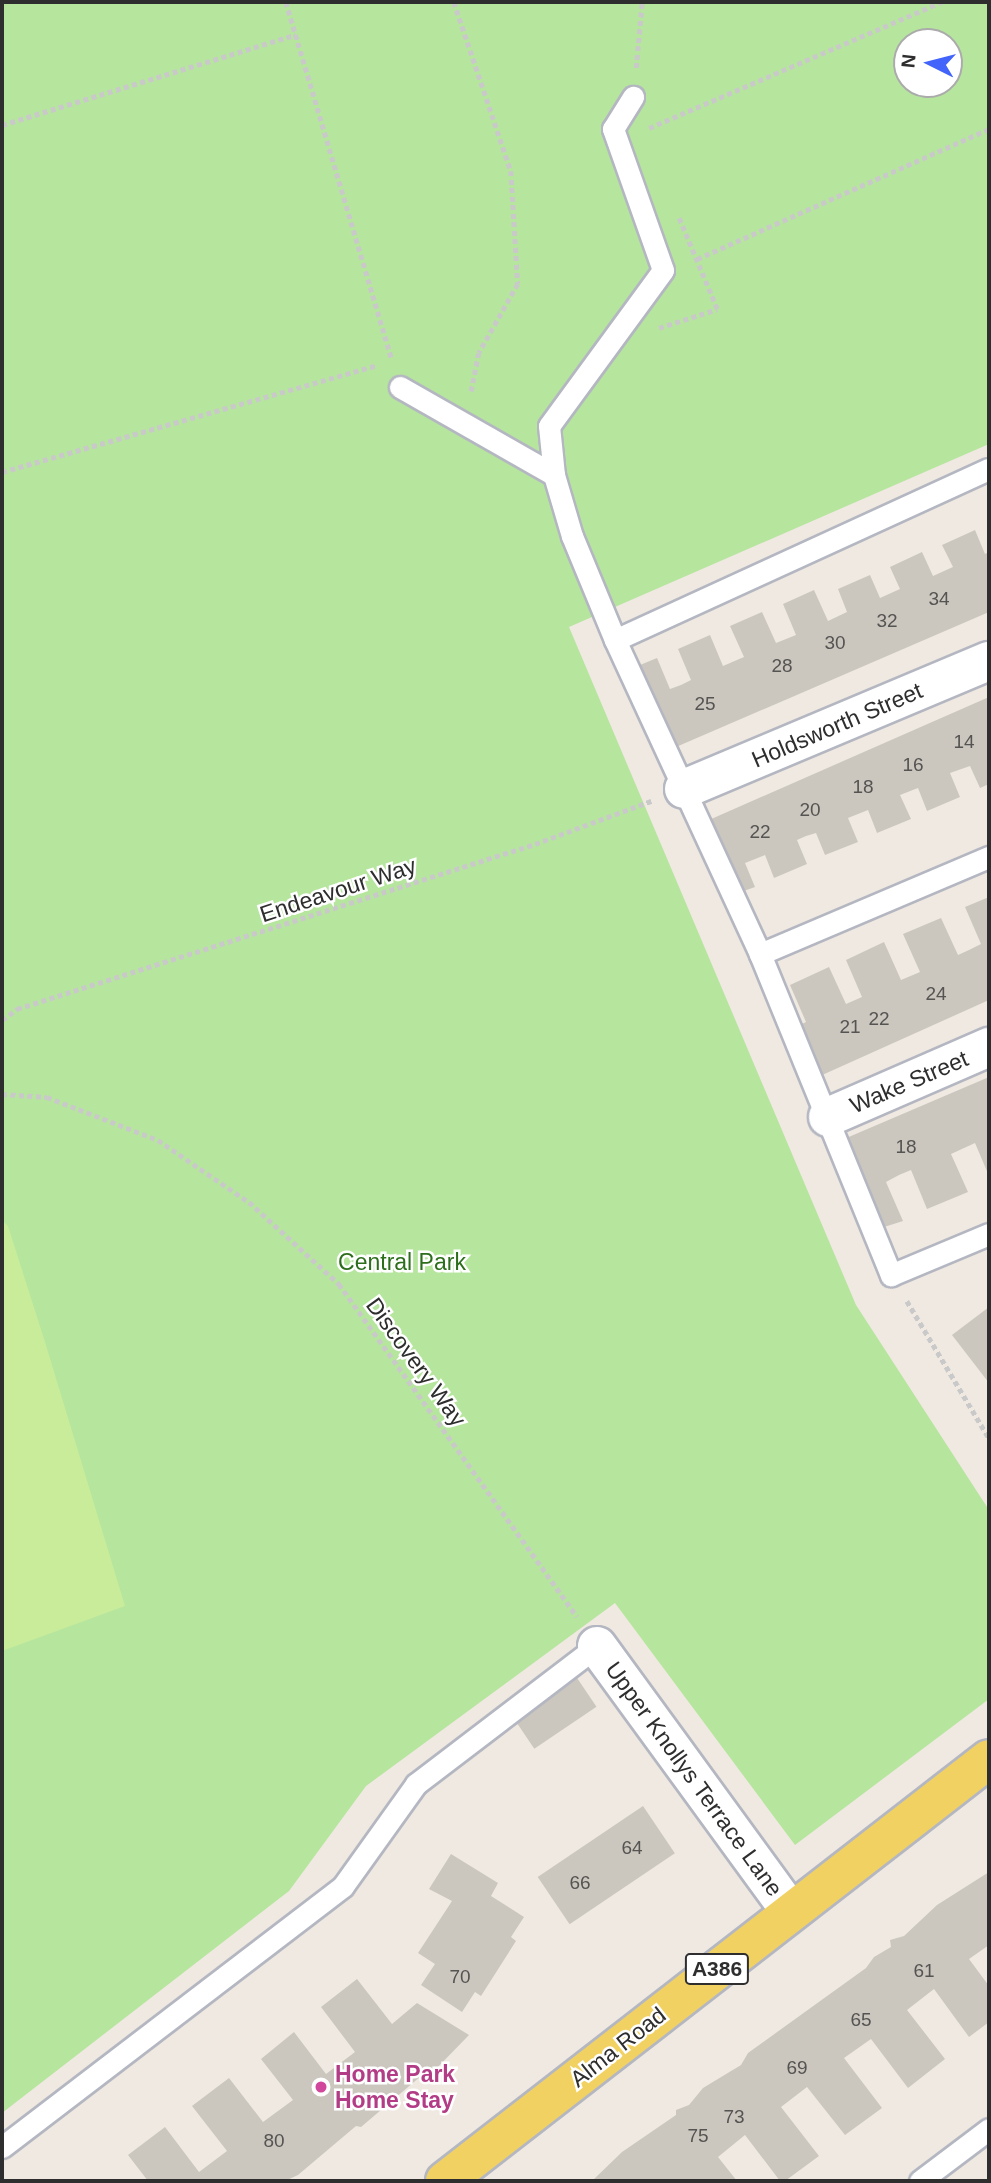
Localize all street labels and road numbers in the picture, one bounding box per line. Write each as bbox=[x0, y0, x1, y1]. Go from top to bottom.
street label: Holdsworth Street bbox=[747, 677, 927, 773]
street label: Endeavour Way bbox=[256, 852, 420, 928]
street label: Wake Street bbox=[846, 1045, 972, 1119]
street label: Discovery Way bbox=[360, 1292, 472, 1432]
street label: Upper Knollys Terrace Lane bbox=[599, 1656, 789, 1902]
road number: A386 bbox=[684, 1952, 750, 1986]
street label: Alma Road bbox=[565, 2001, 671, 2093]

